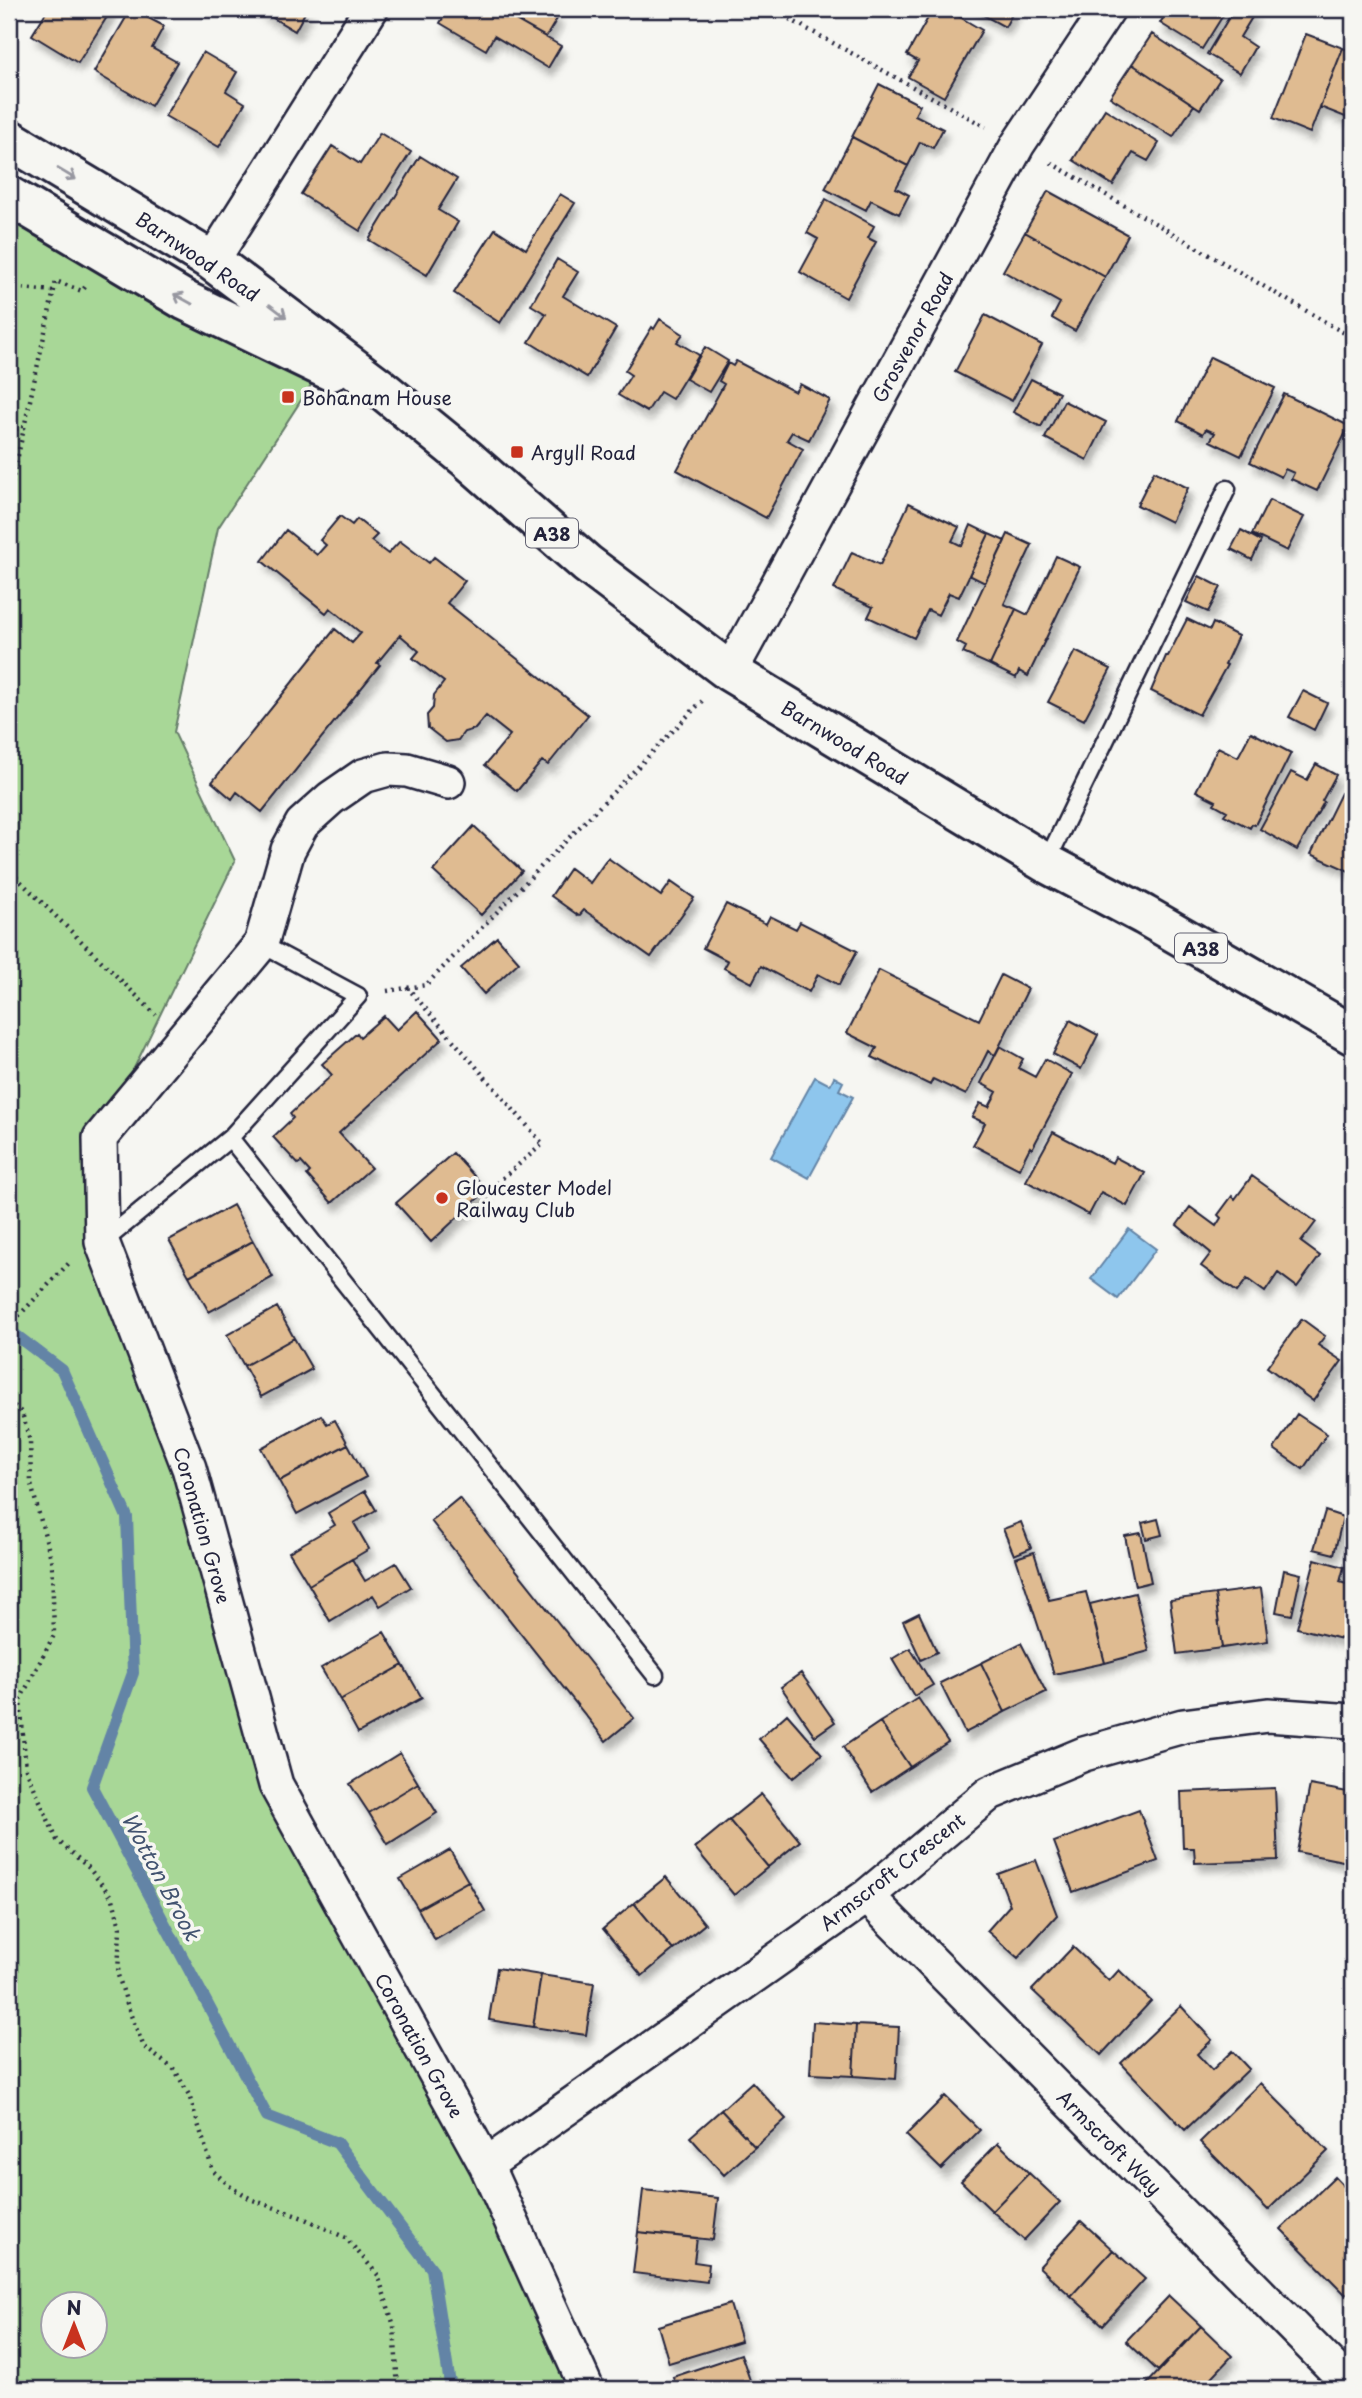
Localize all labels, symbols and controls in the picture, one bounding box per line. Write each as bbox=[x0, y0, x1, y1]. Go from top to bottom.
one-way arrow bbox=[57, 167, 77, 181]
street label: Barnwood Road bbox=[131, 204, 265, 308]
street label: Grosvenor Road bbox=[865, 267, 959, 407]
one-way arrow bbox=[174, 291, 194, 305]
one-way arrow bbox=[269, 303, 287, 318]
place label: Bohanam House bbox=[302, 383, 452, 411]
marker: Bohanam House bbox=[280, 389, 296, 405]
place label: Argyll Road bbox=[531, 438, 636, 466]
marker: Argyll Road bbox=[509, 444, 525, 460]
road number: A38 bbox=[526, 518, 578, 548]
street label: Barnwood Road bbox=[776, 693, 914, 791]
road number: A38 bbox=[1175, 933, 1227, 962]
place label: Gloucester Model Railway Club bbox=[456, 1173, 612, 1223]
marker: Gloucester Model Railway Club bbox=[434, 1190, 450, 1206]
street label: Coronation Grove bbox=[167, 1443, 239, 1607]
street label: Armscroft Crescent bbox=[813, 1805, 971, 1937]
water label: Wotton Brook bbox=[115, 1806, 210, 1946]
street label: Coronation Grove bbox=[369, 1968, 471, 2122]
street label: Armscroft Way bbox=[1051, 2083, 1169, 2201]
north arrow bbox=[38, 2290, 108, 2360]
text: N bbox=[66, 2293, 82, 2321]

